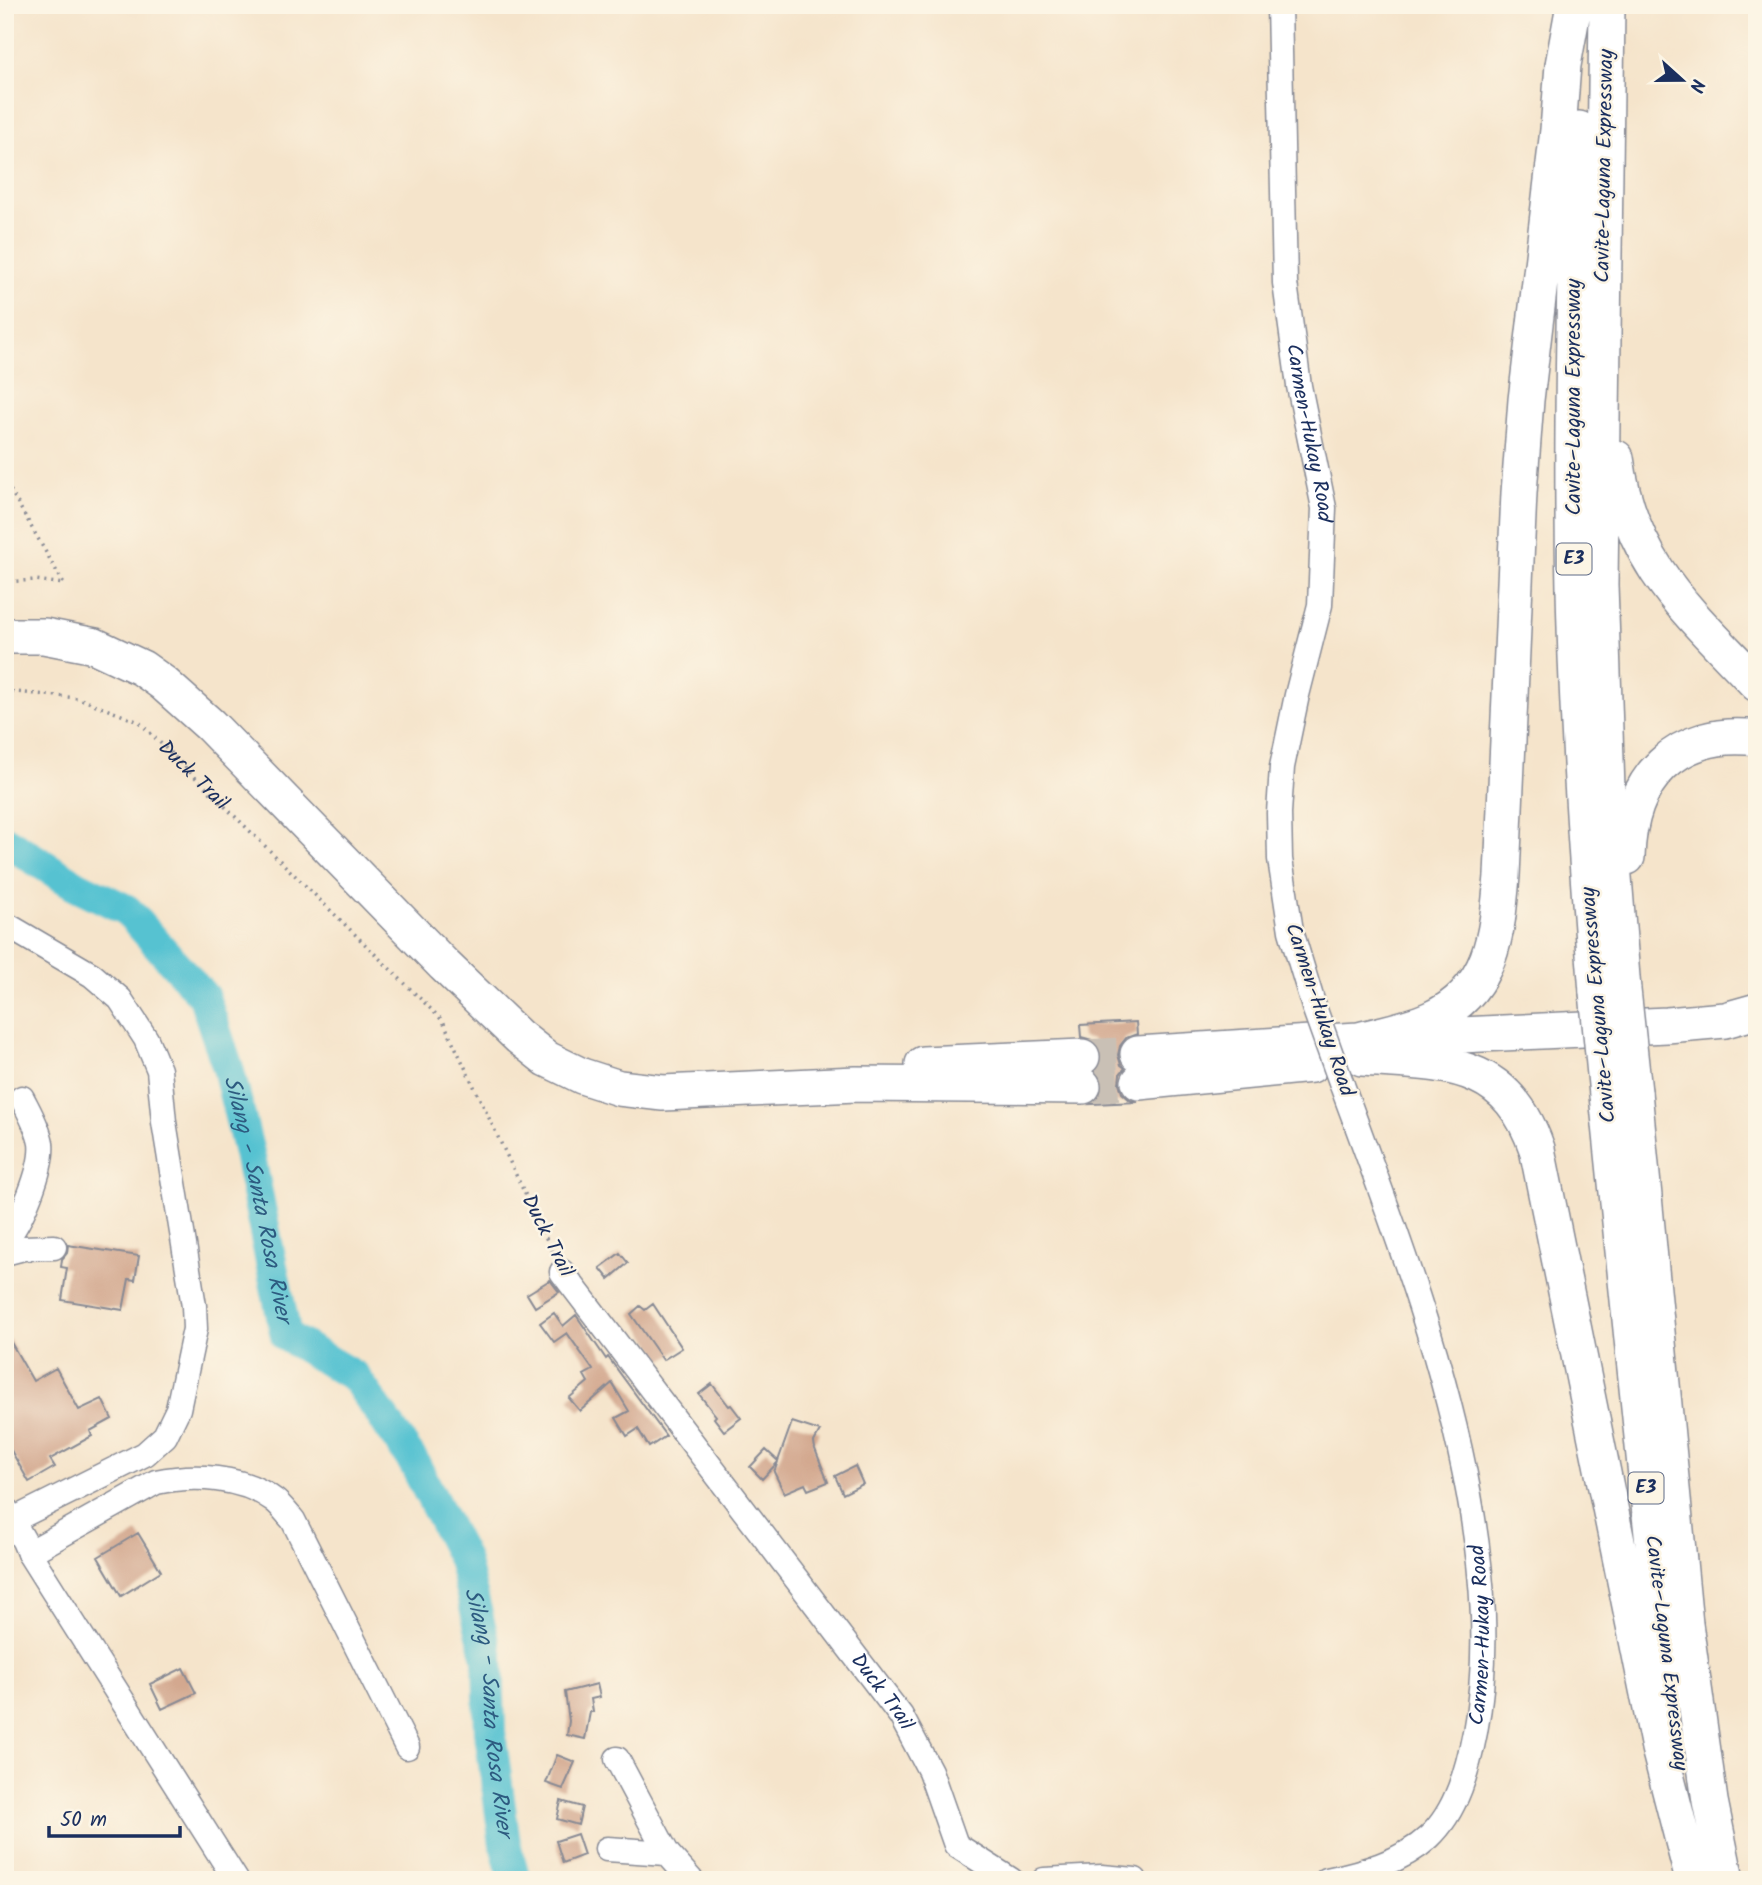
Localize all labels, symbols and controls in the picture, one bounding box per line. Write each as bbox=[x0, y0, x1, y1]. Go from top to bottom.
north arrow bbox=[1646, 46, 1716, 116]
street label: Cavite-Laguna Expressway bbox=[1586, 49, 1624, 283]
text: N bbox=[1680, 74, 1712, 96]
street label: Cavite–Laguna Expressway bbox=[1558, 278, 1591, 515]
street label: Carmen-Hukay Road bbox=[1277, 342, 1341, 523]
road number: E3 bbox=[1556, 544, 1592, 574]
street label: Duck Trail bbox=[150, 732, 237, 819]
street label: Cavite–Laguna Expressway bbox=[1572, 885, 1626, 1124]
street label: Carmen-Hukay Road bbox=[1275, 919, 1363, 1101]
water label: Silang - Santa Rosa River bbox=[213, 1072, 302, 1330]
street label: Duck Trail bbox=[512, 1189, 582, 1283]
road number: E3 bbox=[1628, 1472, 1664, 1504]
street label: Cavite–Laguna Expressway bbox=[1635, 1533, 1697, 1773]
street label: Carmen-Hukay Road bbox=[1460, 1542, 1500, 1728]
water label: Silang - Santa Rosa River bbox=[453, 1584, 522, 1843]
street label: Duck Trail bbox=[842, 1646, 922, 1736]
scale bar bbox=[49, 1794, 180, 1838]
text: 50 m bbox=[60, 1804, 107, 1837]

